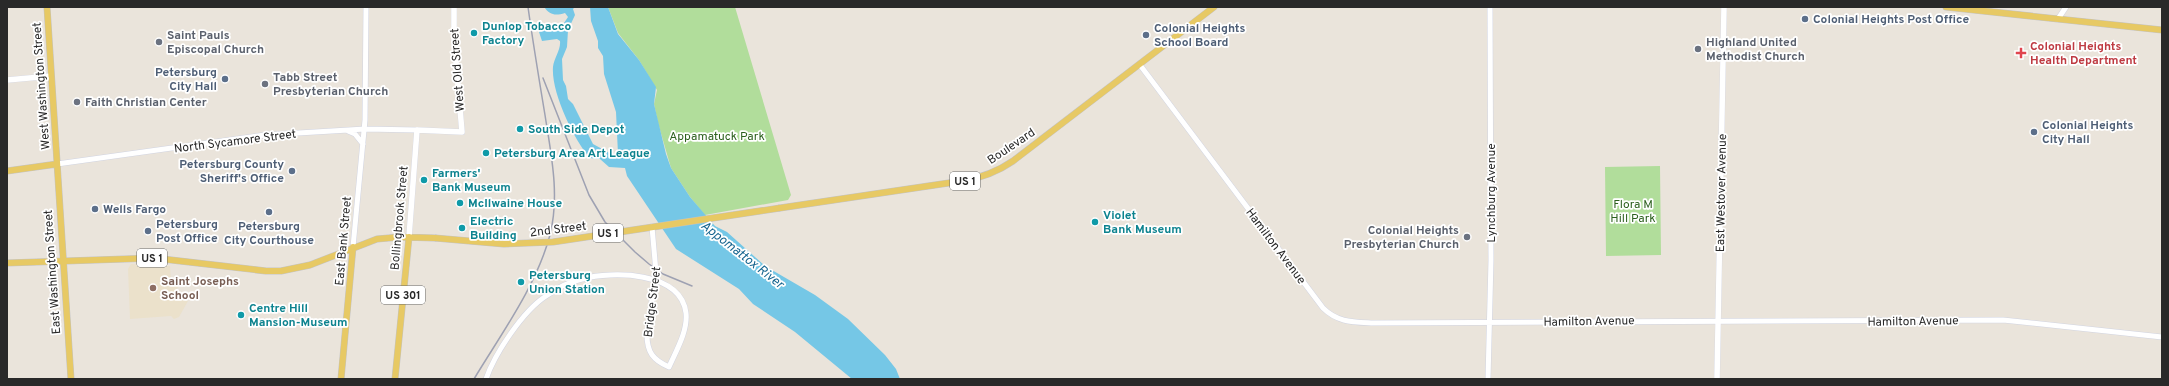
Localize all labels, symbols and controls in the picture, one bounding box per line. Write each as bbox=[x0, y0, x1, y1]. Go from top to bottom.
place label: Colonial Heights Post Office bbox=[1813, 12, 1969, 28]
marker: Colonial Heights Post Office bbox=[1800, 14, 1810, 24]
place label: Dunlop Tobacco Factory bbox=[482, 19, 572, 49]
place label: Colonial Heights School Board bbox=[1154, 21, 1245, 51]
street label: West Washington Street bbox=[30, 22, 54, 150]
place label: Saint Pauls Episcopal Church bbox=[167, 28, 264, 58]
street label: West Old Street bbox=[447, 28, 469, 112]
marker: Dunlop Tobacco Factory bbox=[469, 28, 479, 38]
marker: Colonial Heights School Board bbox=[1141, 30, 1151, 40]
place label: Highland United Methodist Church bbox=[1706, 35, 1805, 65]
marker: Saint Pauls Episcopal Church bbox=[154, 37, 164, 47]
place label: Colonial Heights Health Department bbox=[2030, 39, 2137, 69]
marker: Highland United Methodist Church bbox=[1693, 44, 1703, 54]
marker: Colonial Heights Health Department bbox=[2015, 47, 2027, 59]
place label: Petersburg City Hall bbox=[155, 65, 217, 95]
place label: Tabb Street Presbyterian Church bbox=[273, 70, 388, 100]
marker: Petersburg City Hall bbox=[220, 74, 230, 84]
marker: Tabb Street Presbyterian Church bbox=[260, 79, 270, 89]
place label: Faith Christian Center bbox=[85, 95, 207, 111]
marker: Faith Christian Center bbox=[72, 97, 82, 107]
place label: Colonial Heights City Hall bbox=[2042, 118, 2133, 148]
place label: South Side Depot bbox=[528, 122, 625, 138]
marker: South Side Depot bbox=[515, 124, 525, 134]
street label: Boulevard bbox=[985, 125, 1039, 169]
street label: North Sycamore Street bbox=[173, 127, 297, 157]
marker: Colonial Heights City Hall bbox=[2029, 127, 2039, 137]
park label: Appamatuck Park bbox=[669, 129, 765, 145]
street label: East Westover Avenue bbox=[1713, 134, 1731, 252]
street label: Lynchburg Avenue bbox=[1484, 143, 1500, 243]
place label: Petersburg Area Art League bbox=[494, 146, 650, 162]
marker: Petersburg Area Art League bbox=[481, 148, 491, 158]
place label: Petersburg County Sheriff's Office bbox=[179, 157, 284, 187]
street label: Bollingbrook Street bbox=[387, 165, 413, 271]
marker: Petersburg County Sheriff's Office bbox=[287, 166, 297, 176]
place label: Farmers' Bank Museum bbox=[432, 166, 511, 196]
road number: US 1 bbox=[950, 172, 980, 190]
marker: Farmers' Bank Museum bbox=[419, 175, 429, 185]
street label: East Bank Street bbox=[332, 196, 356, 286]
place label: McIlwaine House bbox=[468, 196, 562, 212]
park label: Flora M Hill Park bbox=[1610, 197, 1656, 227]
marker: McIlwaine House bbox=[455, 198, 465, 208]
place label: Wells Fargo bbox=[103, 202, 166, 218]
marker: Wells Fargo bbox=[90, 204, 100, 214]
street label: Hamilton Avenue bbox=[1241, 205, 1309, 288]
marker: Petersburg City Courthouse bbox=[264, 207, 274, 217]
place label: Violet Bank Museum bbox=[1103, 208, 1182, 238]
street label: East Washington Street bbox=[41, 209, 65, 335]
place label: Electric Building bbox=[470, 214, 517, 244]
place label: Petersburg Post Office bbox=[156, 217, 218, 247]
marker: Violet Bank Museum bbox=[1090, 217, 1100, 227]
water label: Appomattox River bbox=[697, 218, 787, 294]
place label: Petersburg City Courthouse bbox=[224, 219, 314, 249]
street label: 2nd Street bbox=[529, 219, 587, 241]
marker: Electric Building bbox=[457, 223, 467, 233]
place label: Colonial Heights Presbyterian Church bbox=[1344, 223, 1459, 253]
road number: US 1 bbox=[593, 224, 623, 242]
marker: Petersburg Post Office bbox=[143, 226, 153, 236]
marker: Colonial Heights Presbyterian Church bbox=[1462, 232, 1472, 242]
road number: US 1 bbox=[137, 249, 167, 267]
street label: Bridge Street bbox=[641, 266, 665, 338]
place label: Petersburg Union Station bbox=[529, 268, 605, 298]
place label: Saint Josephs School bbox=[161, 274, 239, 304]
marker: Petersburg Union Station bbox=[516, 277, 526, 287]
marker: Saint Josephs School bbox=[148, 283, 158, 293]
road number: US 301 bbox=[381, 286, 425, 304]
place label: Centre Hill Mansion-Museum bbox=[249, 301, 348, 331]
marker: Centre Hill Mansion-Museum bbox=[236, 310, 246, 320]
street label: Hamilton Avenue bbox=[1543, 313, 1635, 331]
street label: Hamilton Avenue bbox=[1867, 313, 1959, 331]

